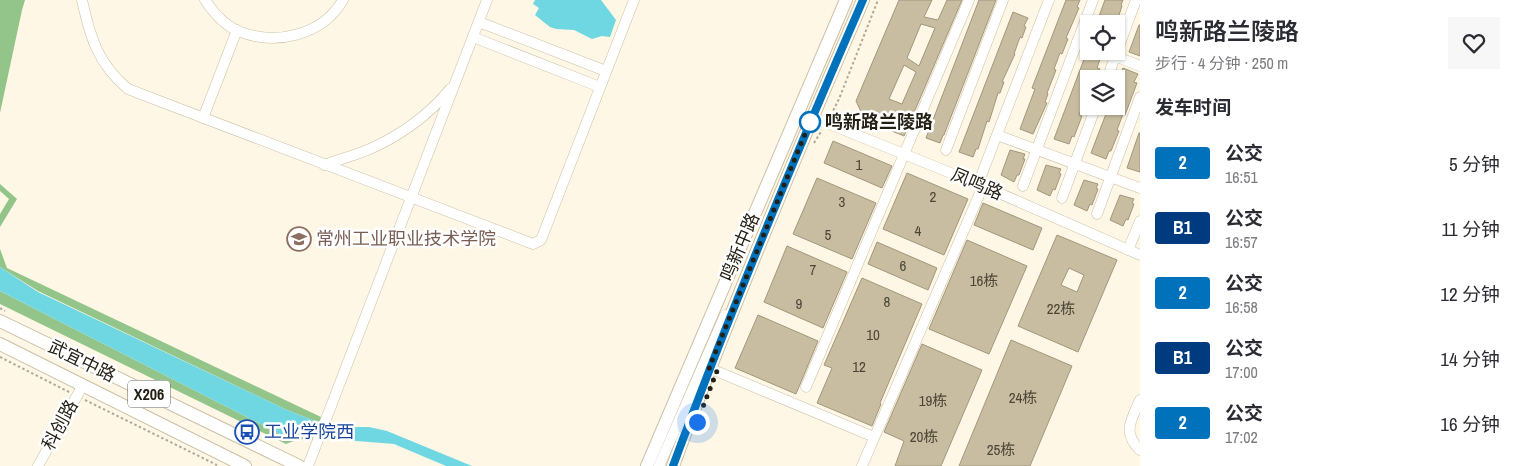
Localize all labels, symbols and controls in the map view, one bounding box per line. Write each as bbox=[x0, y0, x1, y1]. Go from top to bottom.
map controls bbox=[1080, 15, 1125, 115]
button: locate bbox=[1080, 15, 1125, 60]
text: 鸣新路兰陵路 bbox=[1155, 15, 1299, 47]
button: heart bbox=[1448, 17, 1500, 69]
text: 步行 · 4 分钟 · 250 m bbox=[1155, 52, 1288, 74]
button: layers bbox=[1080, 70, 1125, 115]
text: 发车时间 bbox=[1155, 94, 1231, 120]
place label: 鸣新路兰陵路 bbox=[825, 109, 933, 134]
marker: 鸣新路兰陵路 bbox=[799, 111, 821, 133]
text: 公交 bbox=[1225, 140, 1263, 166]
text: 2 bbox=[1178, 150, 1187, 175]
text: 5 分钟 bbox=[1449, 151, 1500, 177]
house number: 1 bbox=[856, 154, 863, 175]
street label: 凤鸣路 bbox=[947, 161, 1007, 206]
text: 16:51 bbox=[1225, 166, 1258, 188]
house number: 2 bbox=[930, 186, 937, 207]
house number: 3 bbox=[839, 191, 846, 212]
text: 公交 bbox=[1225, 205, 1263, 231]
street label: 鸣新中路 bbox=[714, 209, 765, 285]
text: B1 bbox=[1173, 215, 1192, 240]
text: 11 分钟 bbox=[1441, 216, 1500, 242]
house number: 4 bbox=[915, 220, 922, 241]
house number: 5 bbox=[825, 224, 832, 245]
school or university icon: 常州工业职业技术学院 bbox=[286, 226, 312, 252]
place label: 常州工业职业技术学院 bbox=[316, 226, 496, 251]
text: 16:57 bbox=[1225, 231, 1258, 253]
house number: 6 bbox=[900, 255, 907, 276]
house number: 7 bbox=[810, 259, 817, 280]
house number: 16栋 bbox=[970, 270, 998, 291]
text: 公交 bbox=[1225, 270, 1263, 296]
text: 2 bbox=[1178, 280, 1187, 305]
text: 12 分钟 bbox=[1440, 281, 1500, 307]
house number: 8 bbox=[884, 291, 891, 312]
house number: 9 bbox=[796, 293, 803, 314]
text: 16:58 bbox=[1225, 296, 1258, 318]
house number: 22栋 bbox=[1047, 298, 1075, 319]
house number: 10 bbox=[866, 324, 880, 345]
street label: 武宜中路 bbox=[44, 334, 120, 388]
text: 公交 bbox=[1225, 335, 1263, 361]
text: B1 bbox=[1173, 345, 1192, 370]
text: 14 分钟 bbox=[1440, 346, 1500, 372]
house number: 12 bbox=[852, 356, 866, 377]
text: 17:00 bbox=[1225, 361, 1258, 383]
road number: X206 bbox=[128, 380, 170, 408]
house number: 24栋 bbox=[1009, 387, 1037, 408]
house number: 19栋 bbox=[919, 390, 947, 411]
street label: 科创路 bbox=[36, 395, 84, 454]
text: 公交 bbox=[1225, 400, 1263, 426]
your location bbox=[685, 410, 710, 435]
text: 2 bbox=[1178, 410, 1187, 435]
text: 16 分钟 bbox=[1440, 411, 1500, 437]
bus stop icon: 工业学院西 bbox=[234, 419, 260, 445]
place label: 工业学院西 bbox=[264, 419, 354, 444]
house number: 20栋 bbox=[910, 426, 938, 447]
text: 17:02 bbox=[1225, 426, 1258, 448]
house number: 25栋 bbox=[987, 439, 1015, 460]

